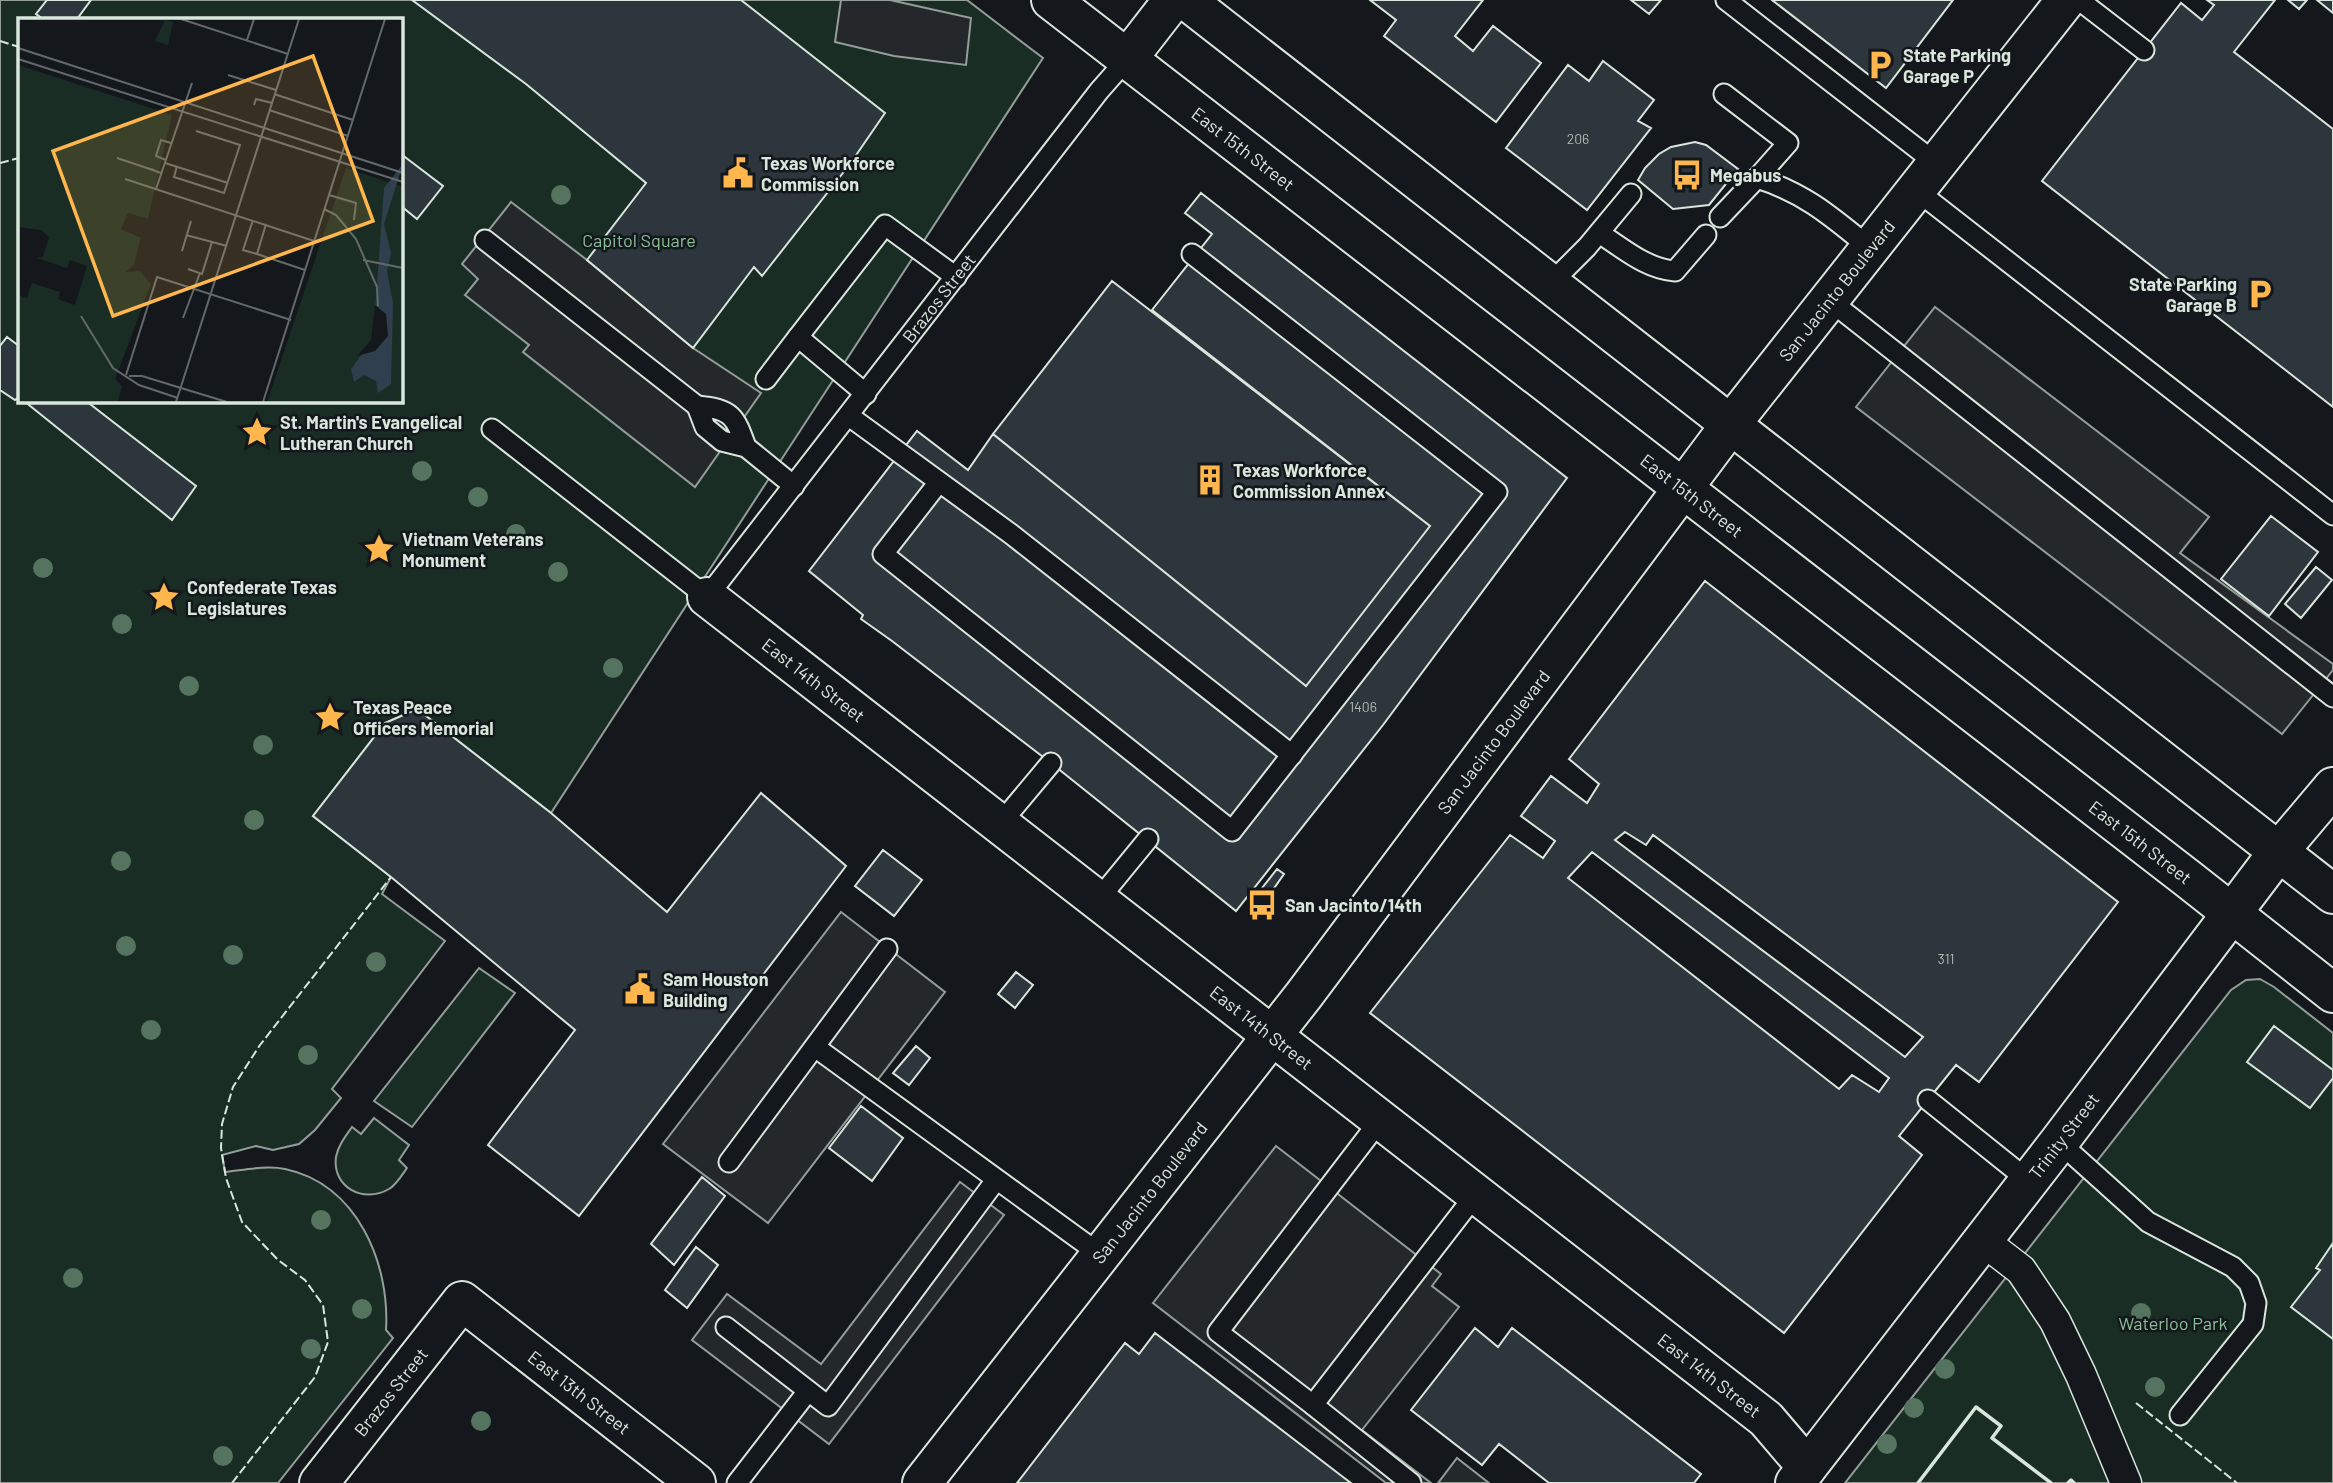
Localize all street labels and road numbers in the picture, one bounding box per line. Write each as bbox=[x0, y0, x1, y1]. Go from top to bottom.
street label: East 15th Street bbox=[1188, 102, 1299, 195]
street label: San Jacinto Boulevard bbox=[1774, 215, 1899, 366]
street label: Brazos Street bbox=[897, 249, 980, 347]
street label: East 15th Street bbox=[1636, 449, 1747, 542]
street label: East 14th Street bbox=[758, 633, 869, 727]
street label: San Jacinto Boulevard bbox=[1432, 665, 1554, 818]
street label: East 15th Street bbox=[2085, 796, 2196, 889]
street label: East 14th Street bbox=[1206, 981, 1317, 1074]
street label: Trinity Street bbox=[2024, 1088, 2103, 1183]
street label: San Jacinto Boulevard bbox=[1087, 1117, 1212, 1268]
street label: East 14th Street bbox=[1654, 1328, 1765, 1422]
street label: Brazos Street bbox=[349, 1343, 432, 1440]
street label: East 13th Street bbox=[524, 1346, 635, 1439]

